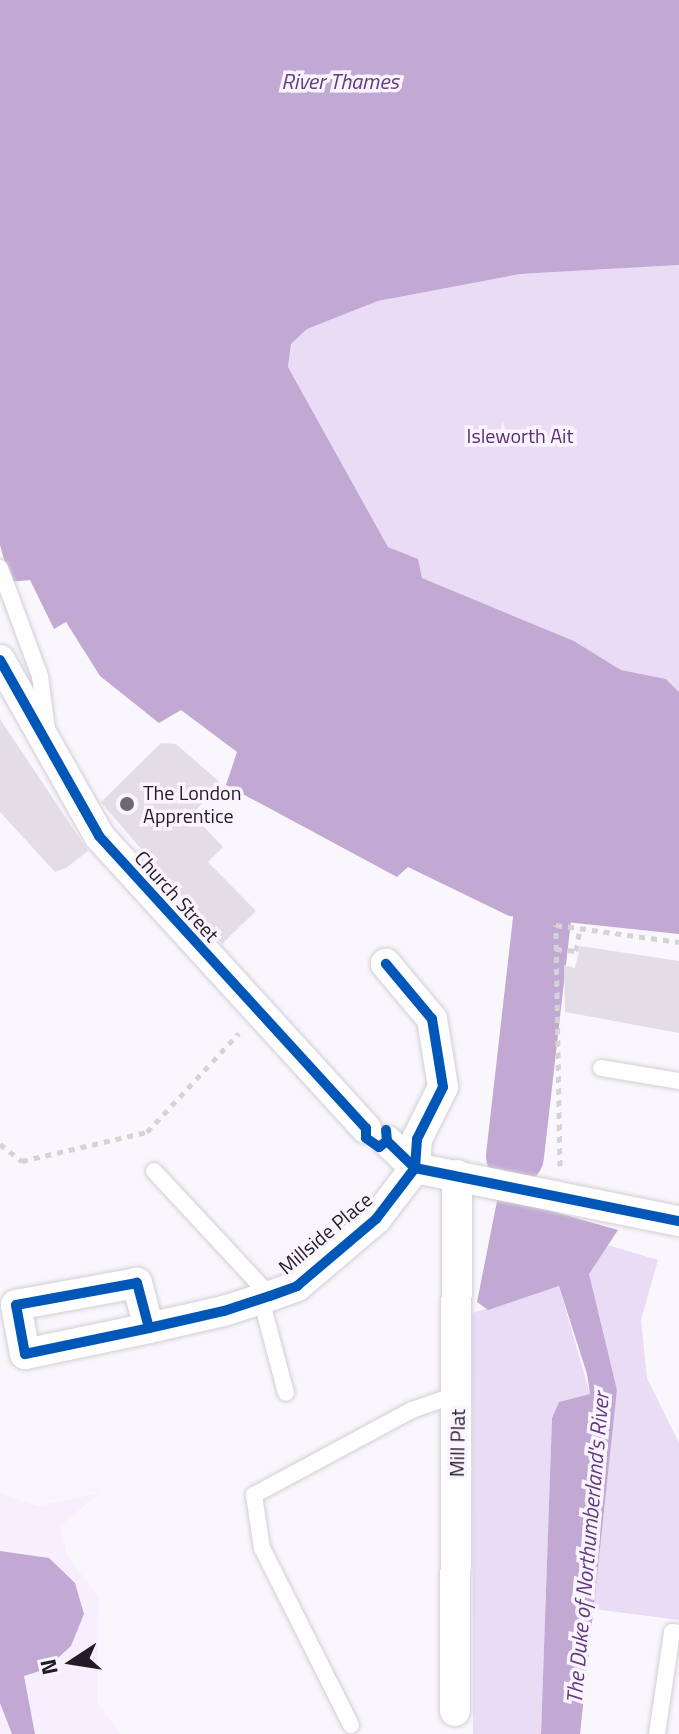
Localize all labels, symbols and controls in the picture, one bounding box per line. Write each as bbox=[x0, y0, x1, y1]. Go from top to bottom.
water label: River Thames bbox=[281, 69, 399, 95]
park label: Isleworth Ait bbox=[467, 423, 573, 447]
place label: The London Apprentice bbox=[143, 780, 241, 827]
marker: The London Apprentice bbox=[118, 795, 136, 813]
street label: Church Street bbox=[130, 845, 224, 947]
street label: Millside Place bbox=[273, 1187, 377, 1279]
water label: The Duke of Northumberland's River bbox=[561, 1391, 615, 1705]
street label: Mill Plat bbox=[444, 1409, 470, 1477]
north arrow bbox=[32, 1622, 112, 1702]
text: N bbox=[30, 1656, 67, 1678]

